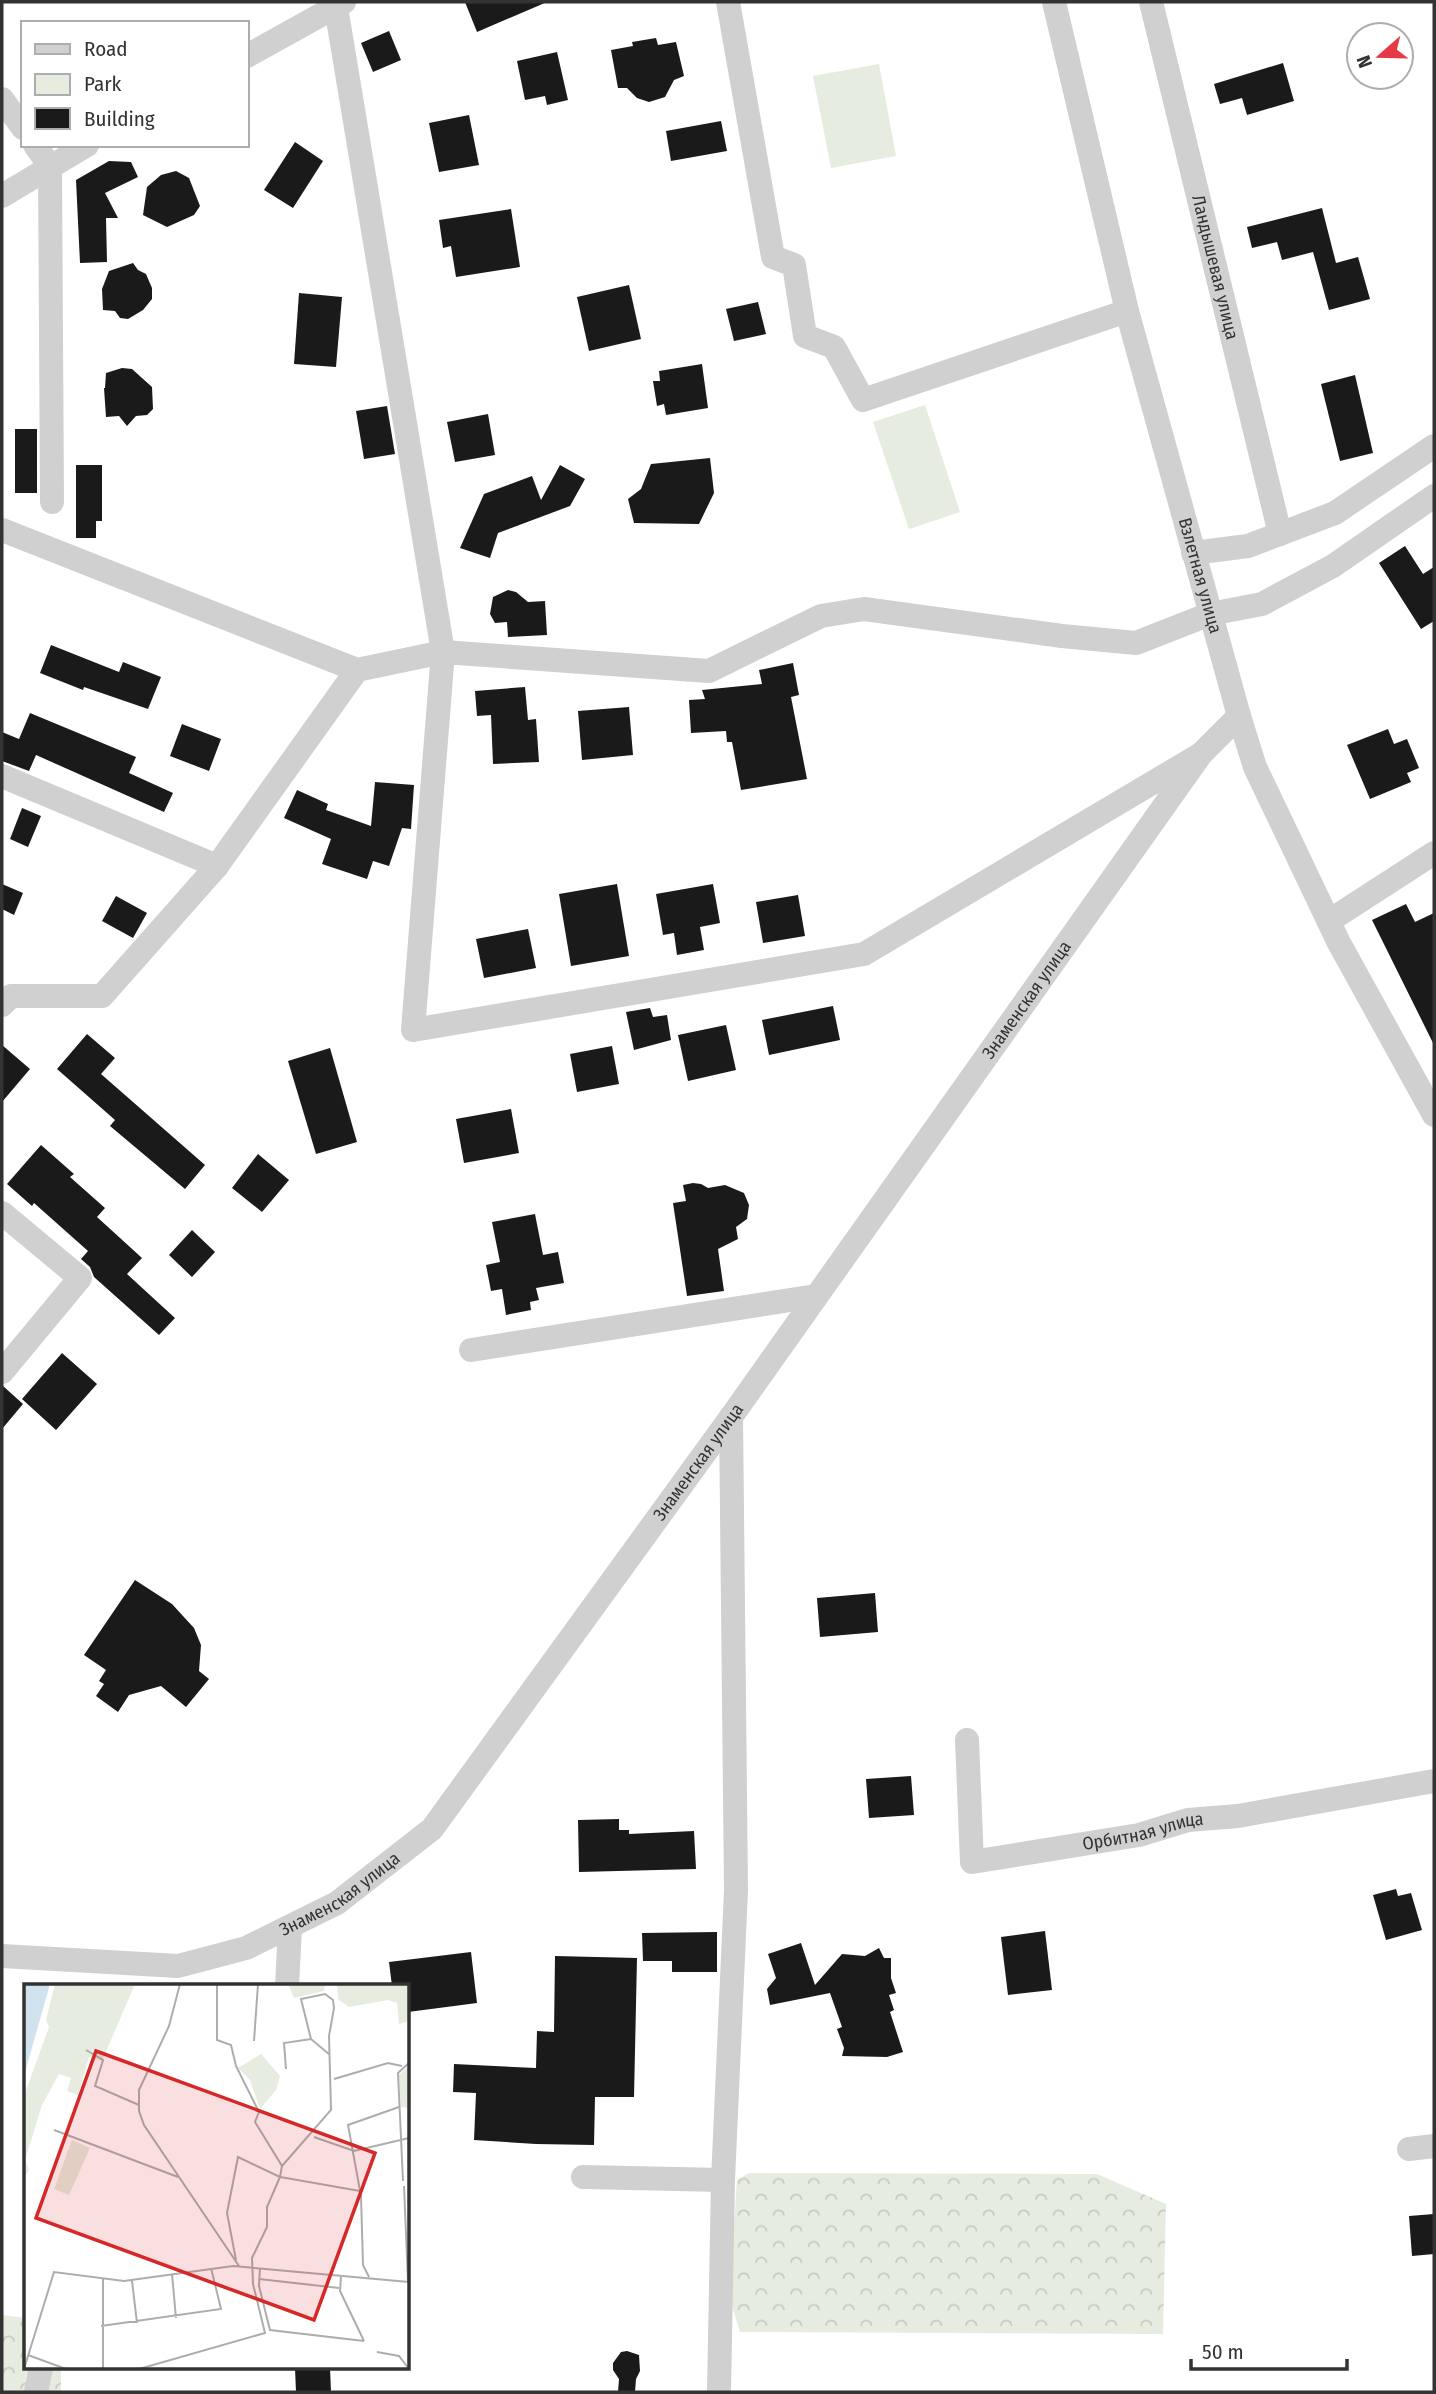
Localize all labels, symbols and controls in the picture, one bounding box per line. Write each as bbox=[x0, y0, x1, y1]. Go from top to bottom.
legend bbox=[21, 21, 248, 147]
north arrow bbox=[1345, 21, 1415, 91]
text: Road bbox=[84, 36, 128, 62]
text: N bbox=[1352, 52, 1377, 71]
text: Park bbox=[84, 71, 122, 97]
text: Building bbox=[84, 106, 155, 132]
street label: Ландышевая улица bbox=[1187, 193, 1243, 342]
street label: Взлетная улица bbox=[1174, 515, 1227, 636]
street label: Знаменская улица bbox=[977, 936, 1076, 1063]
street label: Знаменская улица bbox=[648, 1399, 748, 1525]
street label: Орбитная улица bbox=[1081, 1808, 1204, 1855]
street label: Знаменская улица bbox=[276, 1847, 404, 1941]
inset map bbox=[24, 1984, 410, 2370]
scale bar bbox=[1191, 2328, 1347, 2372]
text: 50 m bbox=[1202, 2339, 1244, 2365]

